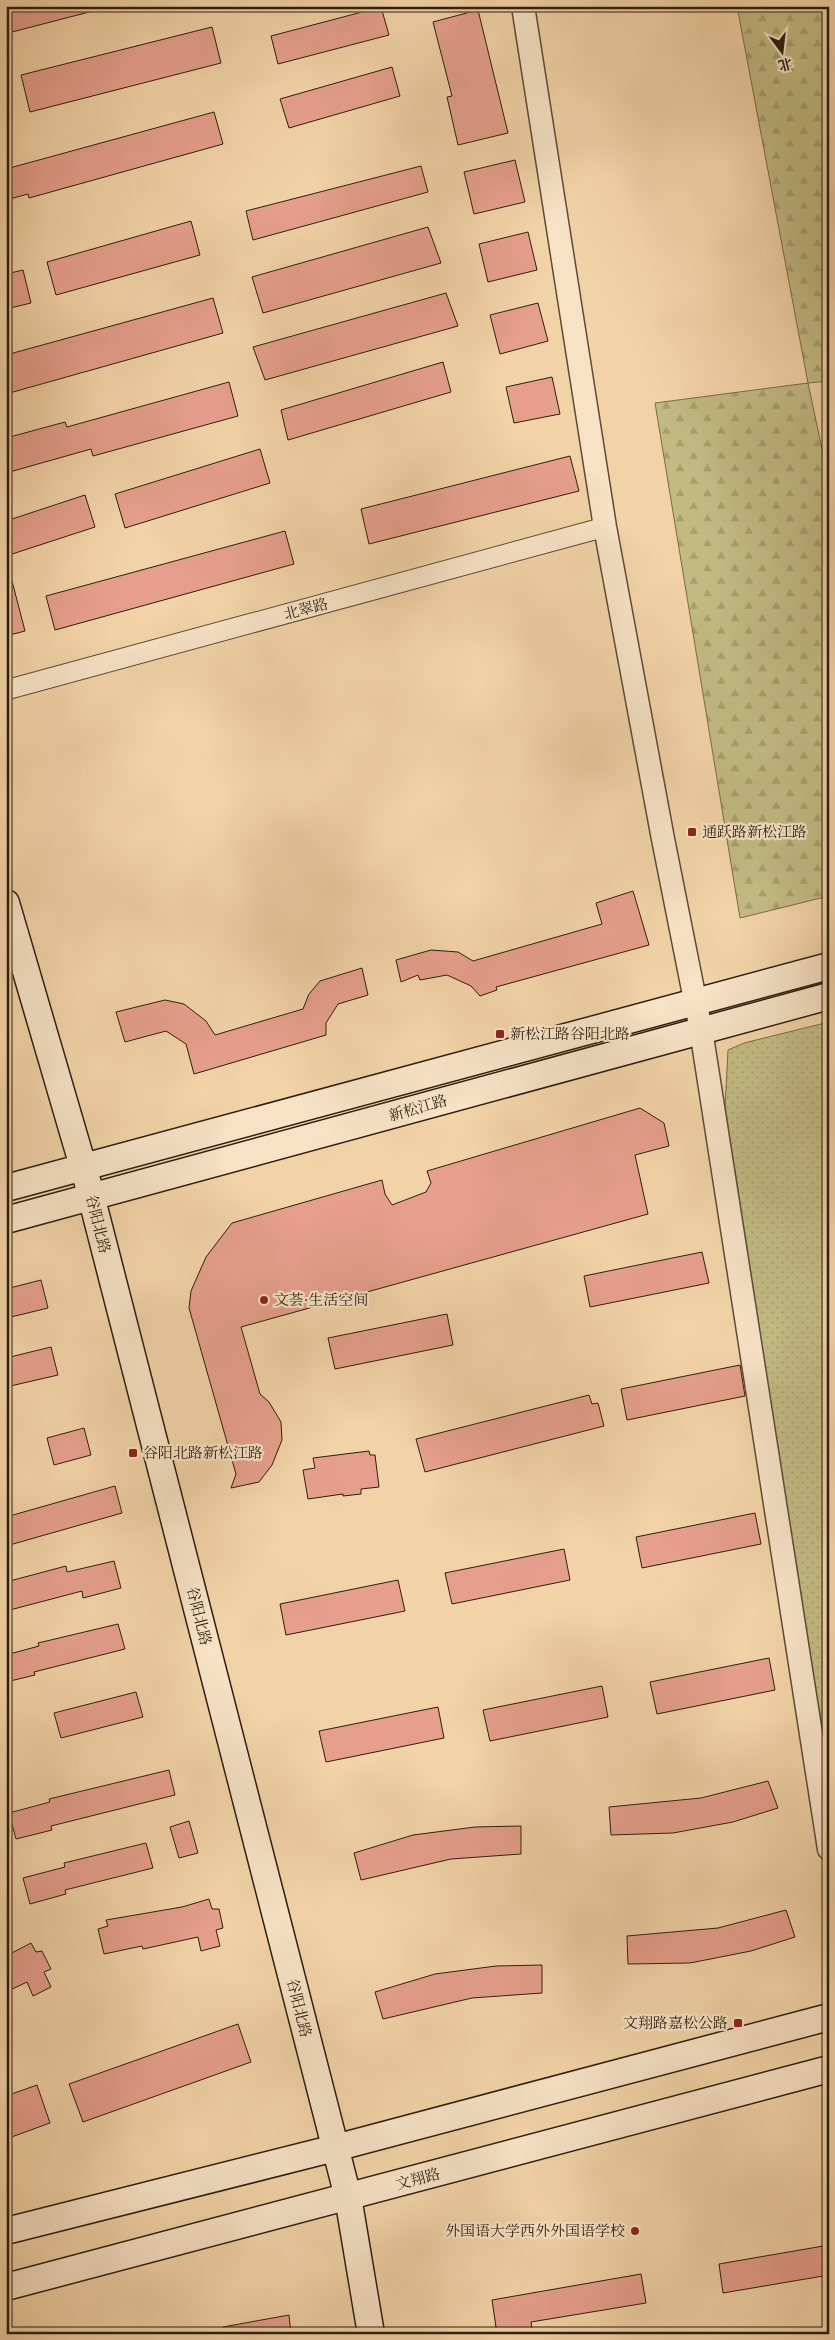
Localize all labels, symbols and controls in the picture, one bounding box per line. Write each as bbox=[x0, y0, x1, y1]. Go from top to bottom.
north arrow bbox=[758, 28, 808, 78]
text: 北 bbox=[777, 55, 794, 73]
street label: 北翠路 bbox=[282, 595, 330, 624]
place label: 通跃路新松江路 bbox=[702, 824, 807, 841]
marker: 通跃路新松江路 bbox=[686, 826, 698, 838]
place label: 新松江路谷阳北路 bbox=[510, 1026, 630, 1043]
marker: 新松江路谷阳北路 bbox=[494, 1028, 506, 1040]
street label: 新松江路 bbox=[387, 1092, 449, 1125]
street label: 谷阳北路 bbox=[82, 1193, 113, 1255]
place label: 文荟·生活空间 bbox=[274, 1292, 368, 1309]
marker: 文荟·生活空间 bbox=[258, 1294, 270, 1306]
place label: 谷阳北路新松江路 bbox=[143, 1445, 263, 1462]
marker: 谷阳北路新松江路 bbox=[127, 1447, 139, 1459]
street label: 谷阳北路 bbox=[183, 1585, 214, 1647]
street label: 谷阳北路 bbox=[283, 1977, 314, 2039]
place label: 文翔路嘉松公路 bbox=[623, 2015, 728, 2032]
marker: 文翔路嘉松公路 bbox=[732, 2017, 744, 2029]
street label: 文翔路 bbox=[394, 2165, 442, 2194]
place label: 外国语大学西外外国语学校 bbox=[445, 2223, 625, 2240]
marker: 外国语大学西外外国语学校 bbox=[629, 2225, 641, 2237]

